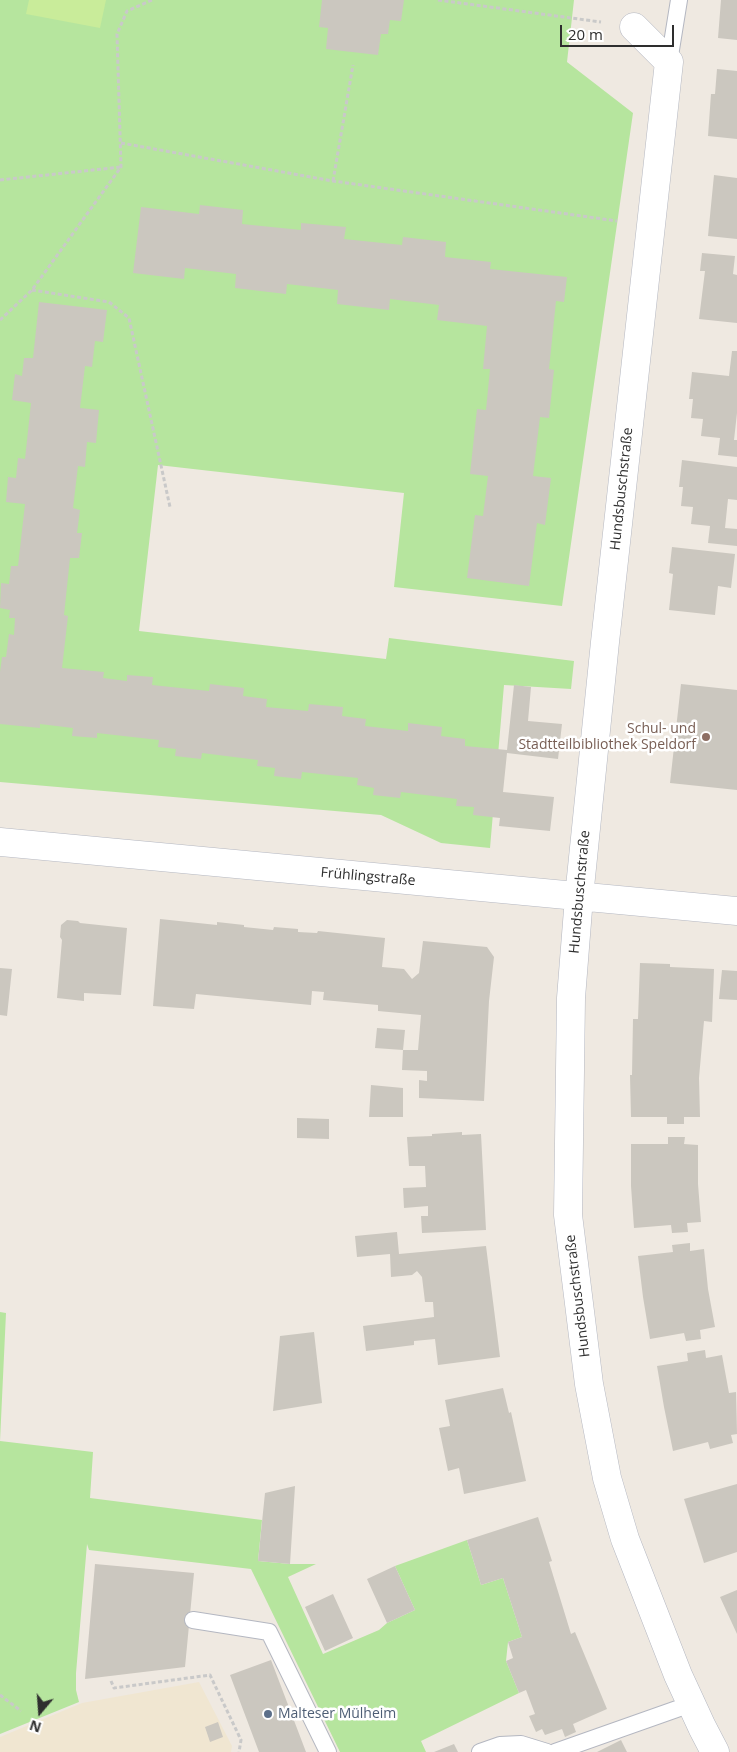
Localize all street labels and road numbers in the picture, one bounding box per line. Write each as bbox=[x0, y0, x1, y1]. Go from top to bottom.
street label: Hundsbuschstraße bbox=[607, 427, 637, 551]
street label: Hundsbuschstraße bbox=[566, 830, 594, 954]
street label: Frühlingstraße bbox=[320, 864, 416, 890]
street label: Hundsbuschstraße bbox=[562, 1234, 594, 1358]

